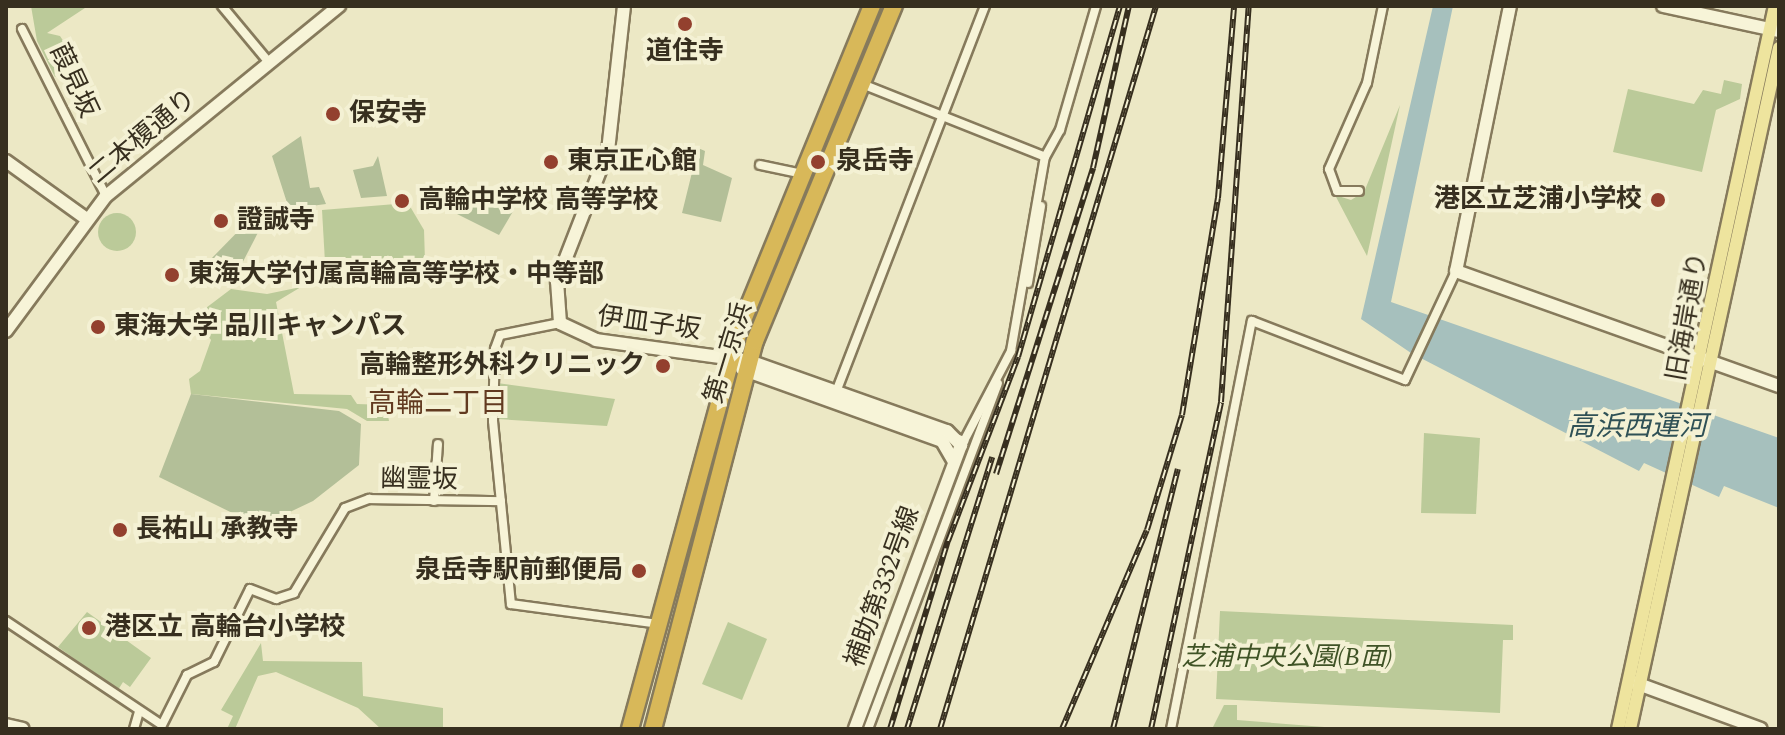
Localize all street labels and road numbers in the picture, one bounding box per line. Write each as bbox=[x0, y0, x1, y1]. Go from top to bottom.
street label: 葭見坂 bbox=[42, 39, 104, 123]
street label: 二本榎通り bbox=[83, 83, 203, 191]
street label: 旧海岸通り bbox=[1661, 250, 1715, 384]
street label: 第一京浜 bbox=[699, 299, 759, 407]
street label: 伊皿子坂 bbox=[595, 301, 703, 347]
street label: 幽霊坂 bbox=[380, 464, 458, 496]
street label: 補助第332号線 bbox=[839, 502, 927, 672]

